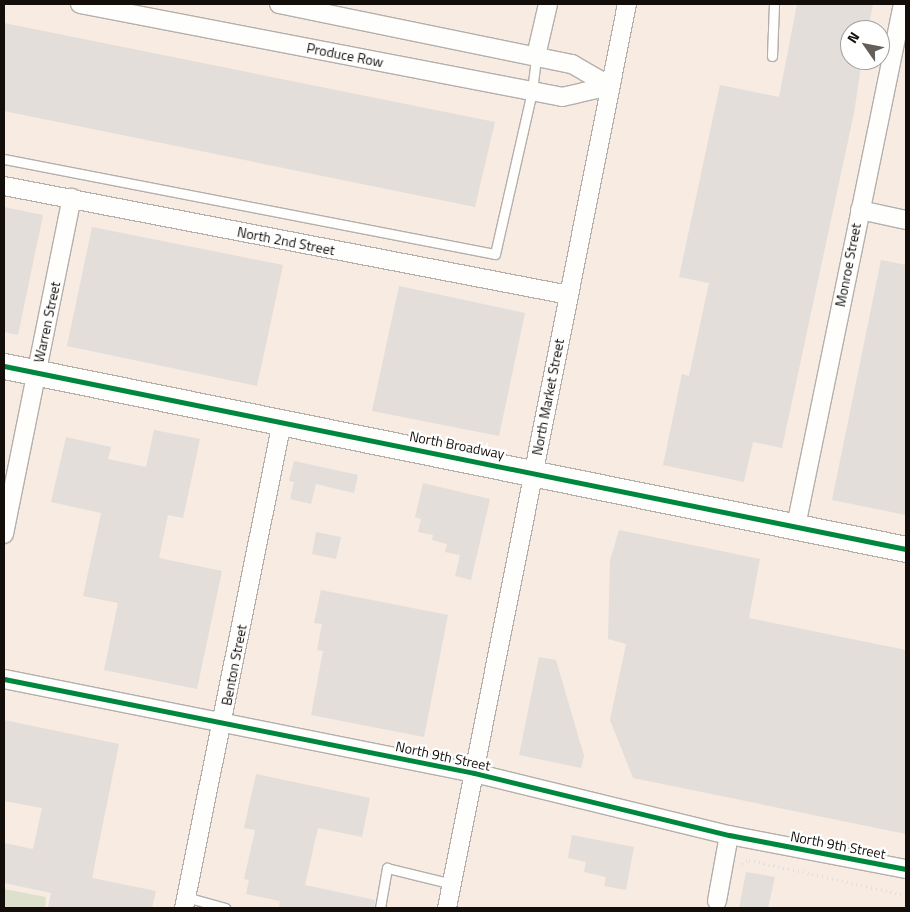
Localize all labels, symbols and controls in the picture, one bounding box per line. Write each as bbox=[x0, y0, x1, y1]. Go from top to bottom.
north arrow bbox=[840, 20, 890, 70]
text: N bbox=[841, 27, 864, 47]
street label: Produce Row bbox=[305, 39, 385, 71]
street label: Monroe Street bbox=[832, 222, 864, 308]
street label: North 2nd Street bbox=[236, 223, 336, 259]
street label: Warren Street bbox=[30, 280, 64, 364]
street label: North Market Street bbox=[528, 337, 568, 457]
street label: North Broadway bbox=[408, 428, 506, 462]
street label: Benton Street bbox=[218, 623, 250, 707]
street label: North 9th Street bbox=[394, 738, 492, 774]
street label: North 9th Street bbox=[789, 828, 887, 862]

